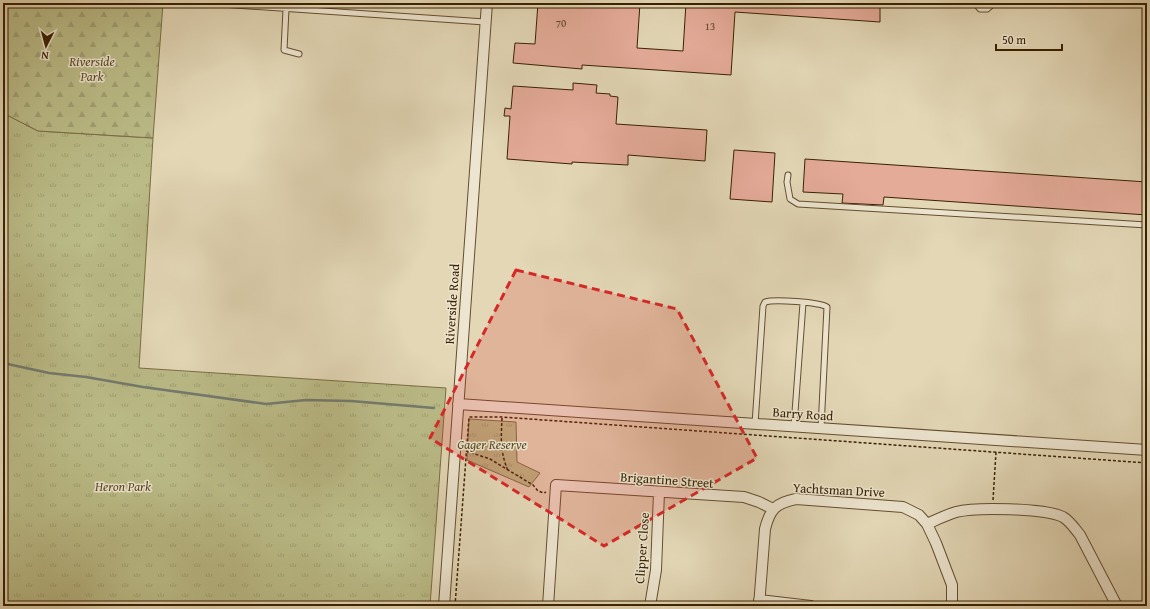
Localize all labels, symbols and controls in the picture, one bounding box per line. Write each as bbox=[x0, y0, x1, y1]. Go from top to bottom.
house number: 70 bbox=[556, 15, 566, 31]
house number: 13 bbox=[705, 18, 715, 34]
north arrow bbox=[26, 26, 66, 66]
scale bar bbox=[996, 26, 1062, 52]
text: 50 m bbox=[1002, 31, 1026, 48]
text: N bbox=[40, 48, 49, 64]
park label: Riverside Park bbox=[68, 52, 115, 86]
street label: Riverside Road bbox=[440, 263, 464, 345]
street label: Barry Road bbox=[772, 402, 834, 426]
park label: Gager Reserve bbox=[457, 435, 527, 454]
street label: Brigantine Street bbox=[620, 467, 715, 493]
park label: Heron Park bbox=[94, 477, 151, 496]
street label: Yachtsman Drive bbox=[793, 478, 885, 502]
street label: Clipper Close bbox=[630, 512, 654, 584]

